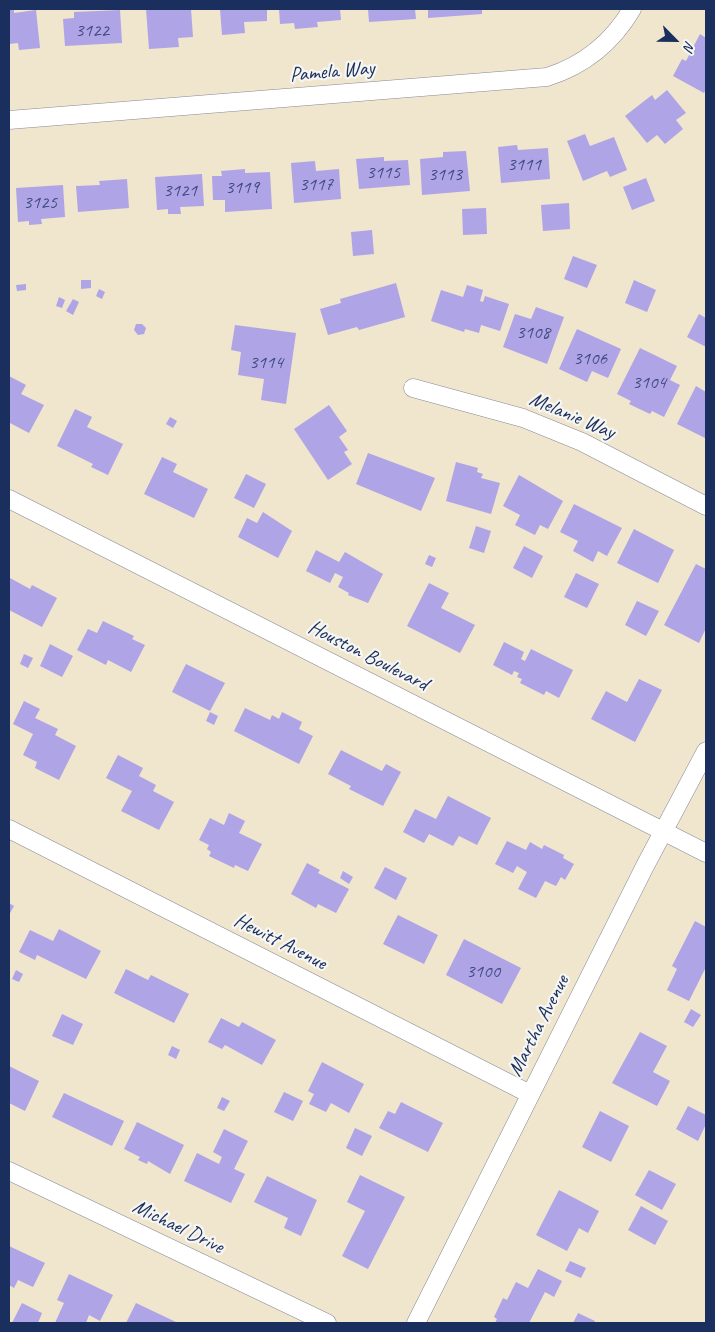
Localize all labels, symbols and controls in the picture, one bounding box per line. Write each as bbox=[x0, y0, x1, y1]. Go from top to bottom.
north arrow bbox=[650, 15, 700, 65]
house number: 3122 bbox=[75, 20, 109, 42]
text: N bbox=[680, 39, 699, 53]
street label: Pamela Way bbox=[289, 56, 375, 88]
house number: 3111 bbox=[507, 154, 541, 176]
house number: 3115 bbox=[366, 162, 400, 184]
house number: 3113 bbox=[428, 164, 462, 186]
house number: 3117 bbox=[299, 174, 333, 196]
house number: 3119 bbox=[225, 177, 259, 199]
house number: 3121 bbox=[163, 180, 197, 202]
house number: 3125 bbox=[23, 192, 57, 214]
house number: 3108 bbox=[516, 322, 550, 344]
house number: 3106 bbox=[573, 348, 607, 370]
house number: 3114 bbox=[249, 352, 283, 374]
house number: 3104 bbox=[632, 372, 666, 394]
street label: Melanie Way bbox=[525, 387, 619, 445]
street label: Houston Boulevard bbox=[304, 615, 432, 697]
street label: Hewitt Avenue bbox=[229, 908, 331, 976]
house number: 3100 bbox=[466, 961, 500, 983]
street label: Martha Avenue bbox=[503, 971, 575, 1081]
street label: Michael Drive bbox=[129, 1194, 227, 1260]

